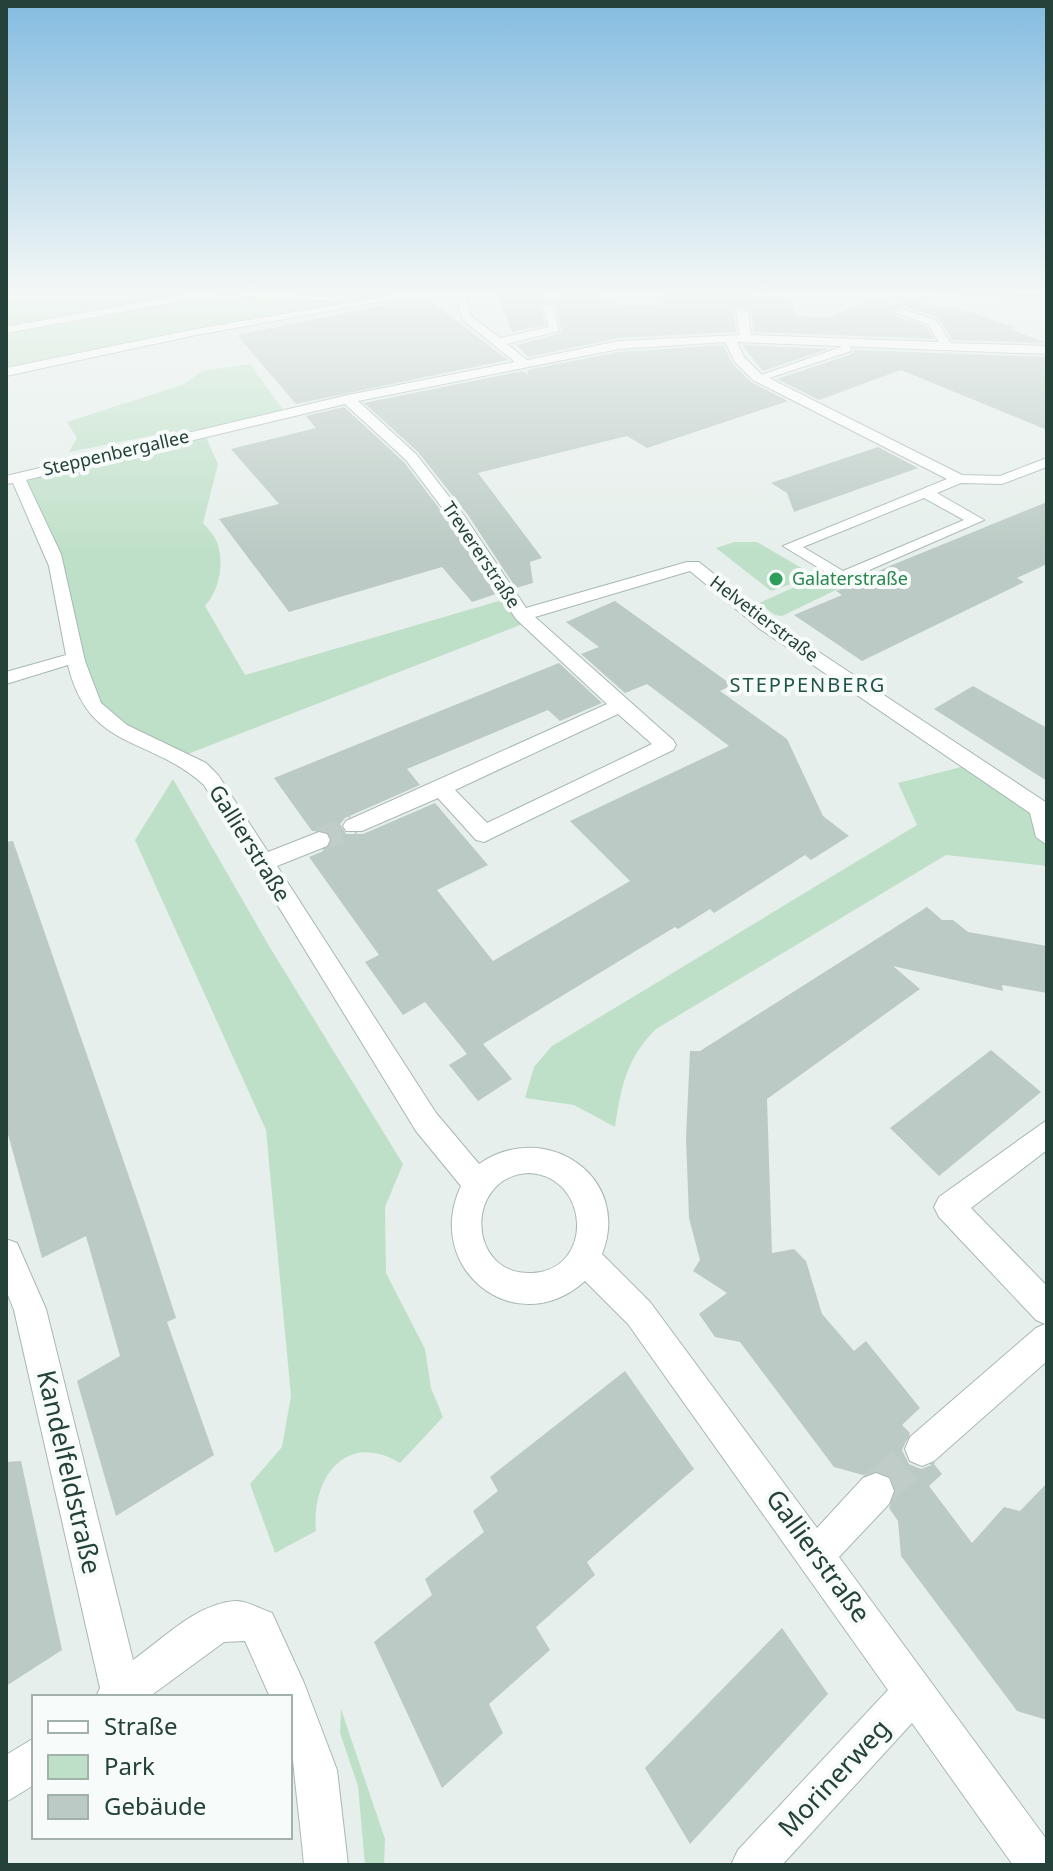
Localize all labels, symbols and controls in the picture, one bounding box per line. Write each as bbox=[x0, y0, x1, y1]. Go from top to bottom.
street label: Steppenbergallee bbox=[40, 424, 191, 480]
street label: Trevererstraße bbox=[437, 496, 526, 612]
place label: Galaterstraße bbox=[792, 566, 908, 590]
street label: Helvetierstraße bbox=[705, 570, 824, 667]
marker: Galaterstraße bbox=[767, 570, 785, 588]
district label: STEPPENBERG bbox=[730, 671, 886, 698]
street label: Gallierstraße bbox=[203, 778, 299, 907]
street label: Kandelfeldstraße bbox=[29, 1366, 111, 1577]
street label: Gallierstraße bbox=[758, 1481, 879, 1629]
legend bbox=[32, 1695, 292, 1839]
text: Straße bbox=[104, 1709, 177, 1742]
street label: Morinerweg bbox=[769, 1710, 897, 1844]
text: Park bbox=[104, 1749, 155, 1782]
text: Gebäude bbox=[104, 1789, 206, 1822]

